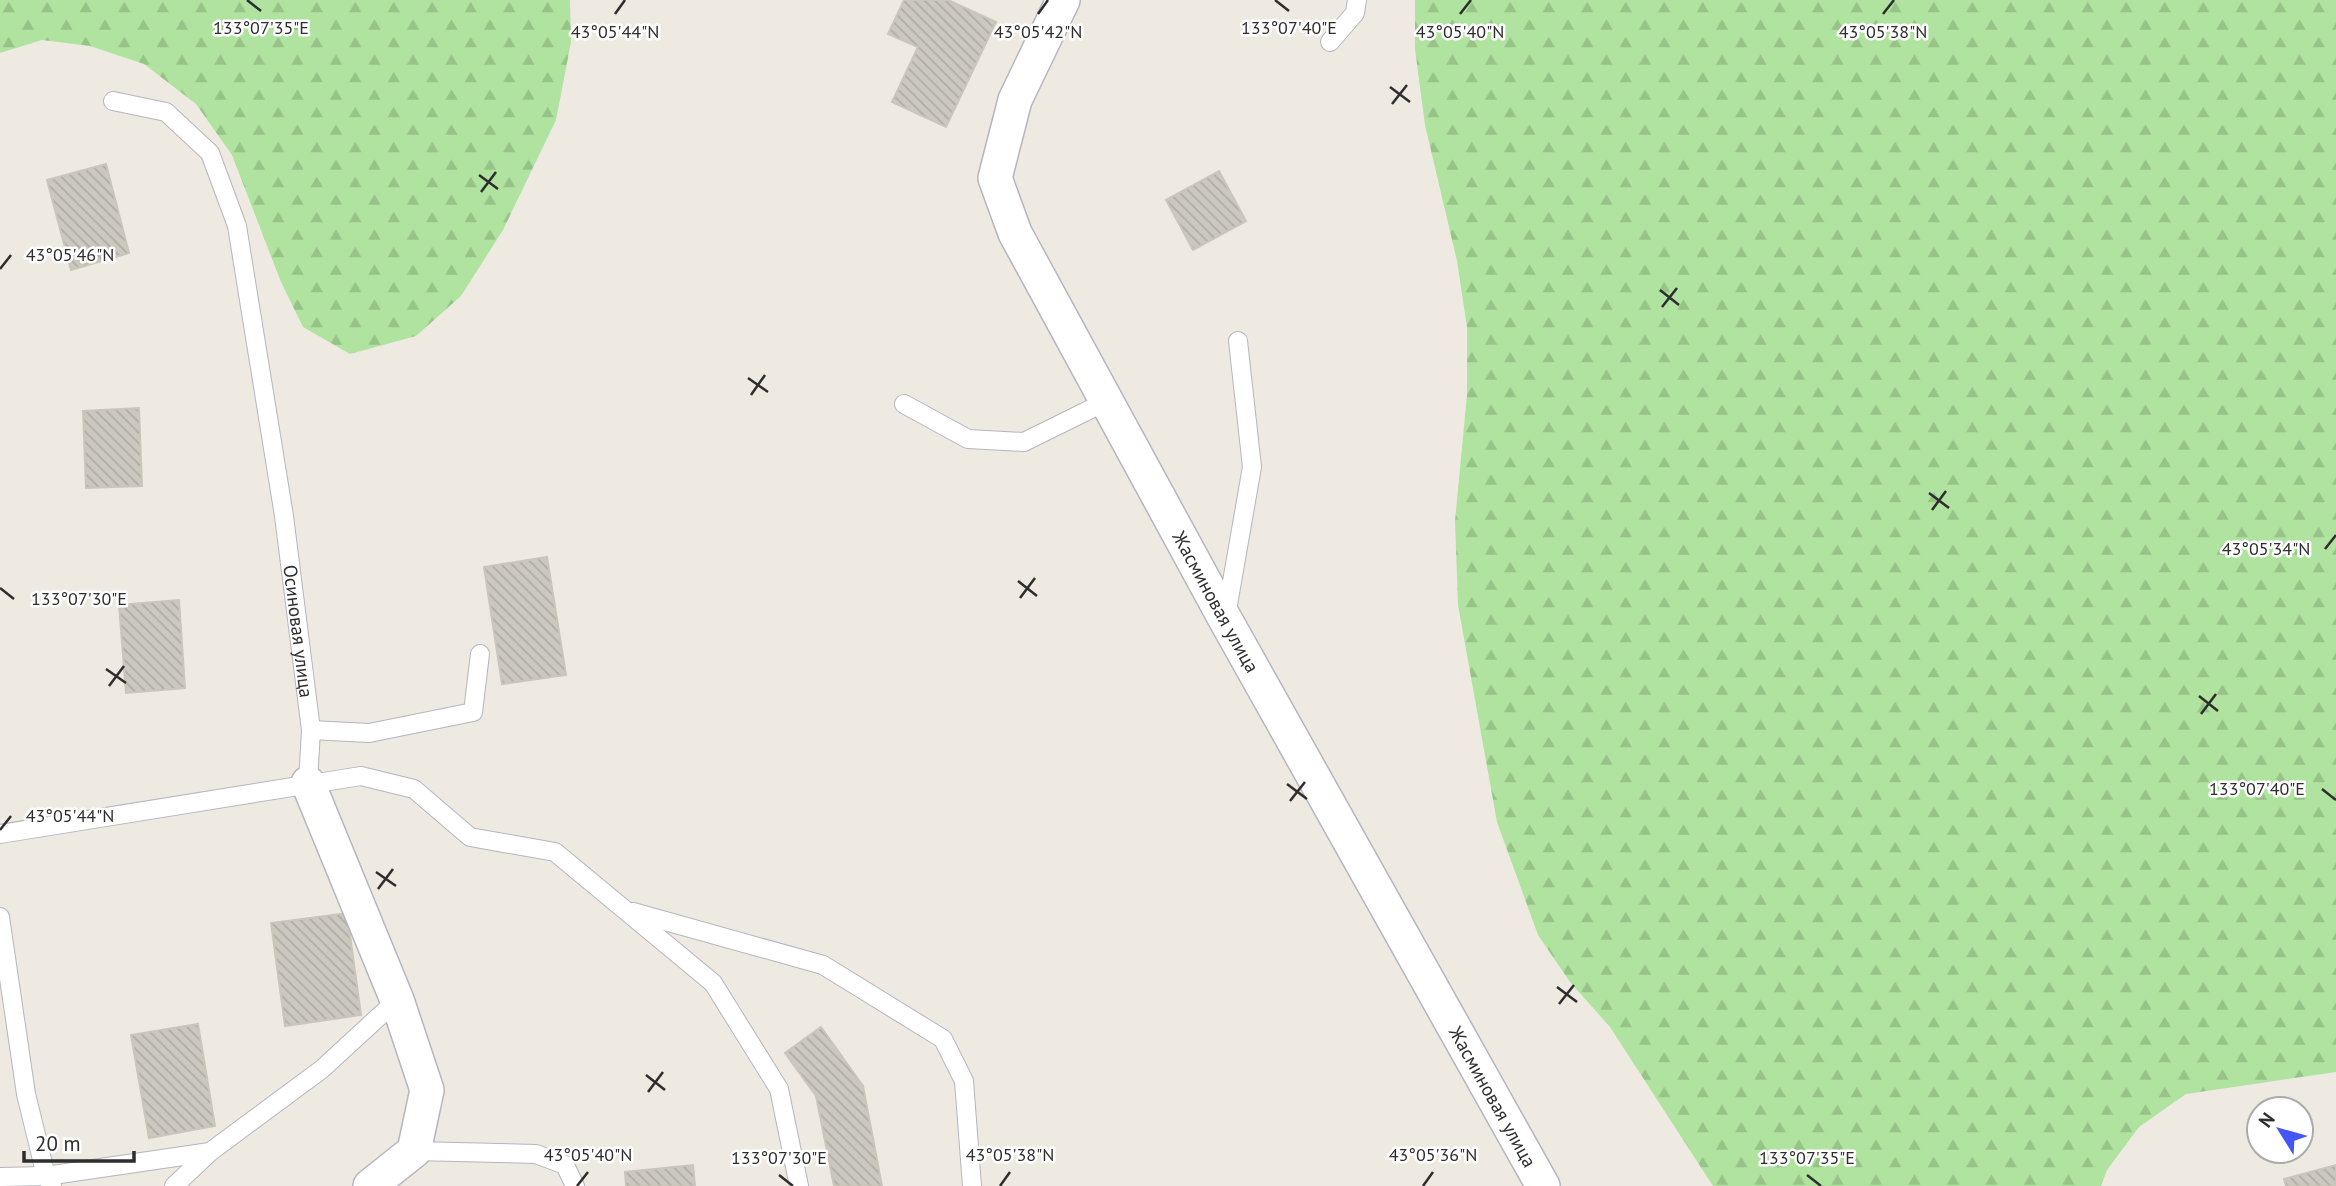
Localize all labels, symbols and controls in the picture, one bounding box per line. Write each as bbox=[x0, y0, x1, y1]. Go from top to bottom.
text: 133°07'35"E bbox=[213, 16, 309, 39]
text: 133°07'40"E bbox=[1241, 16, 1337, 39]
text: 43°05'44"N bbox=[571, 20, 659, 43]
text: 43°05'42"N bbox=[994, 20, 1082, 43]
text: 43°05'40"N bbox=[1416, 20, 1504, 43]
text: 43°05'38"N bbox=[1839, 20, 1927, 43]
text: 43°05'46"N bbox=[26, 243, 114, 266]
street label: Жасминовая улица bbox=[1167, 526, 1265, 677]
text: 43°05'34"N bbox=[2222, 537, 2310, 560]
street label: Осиновая улица bbox=[278, 563, 319, 699]
text: 133°07'30"E bbox=[31, 587, 127, 610]
text: 133°07'40"E bbox=[2209, 777, 2305, 800]
text: 43°05'44"N bbox=[26, 804, 114, 827]
street label: Жасминовая улица bbox=[1443, 1021, 1542, 1171]
north arrow bbox=[2245, 1095, 2315, 1165]
text: N bbox=[2253, 1108, 2280, 1132]
scale bar bbox=[24, 1120, 135, 1164]
text: 20 m bbox=[35, 1130, 81, 1157]
text: 43°05'40"N bbox=[544, 1143, 632, 1166]
text: 43°05'38"N bbox=[966, 1143, 1054, 1166]
text: 43°05'36"N bbox=[1389, 1143, 1477, 1166]
text: 133°07'30"E bbox=[731, 1146, 827, 1169]
text: 133°07'35"E bbox=[1759, 1146, 1855, 1169]

